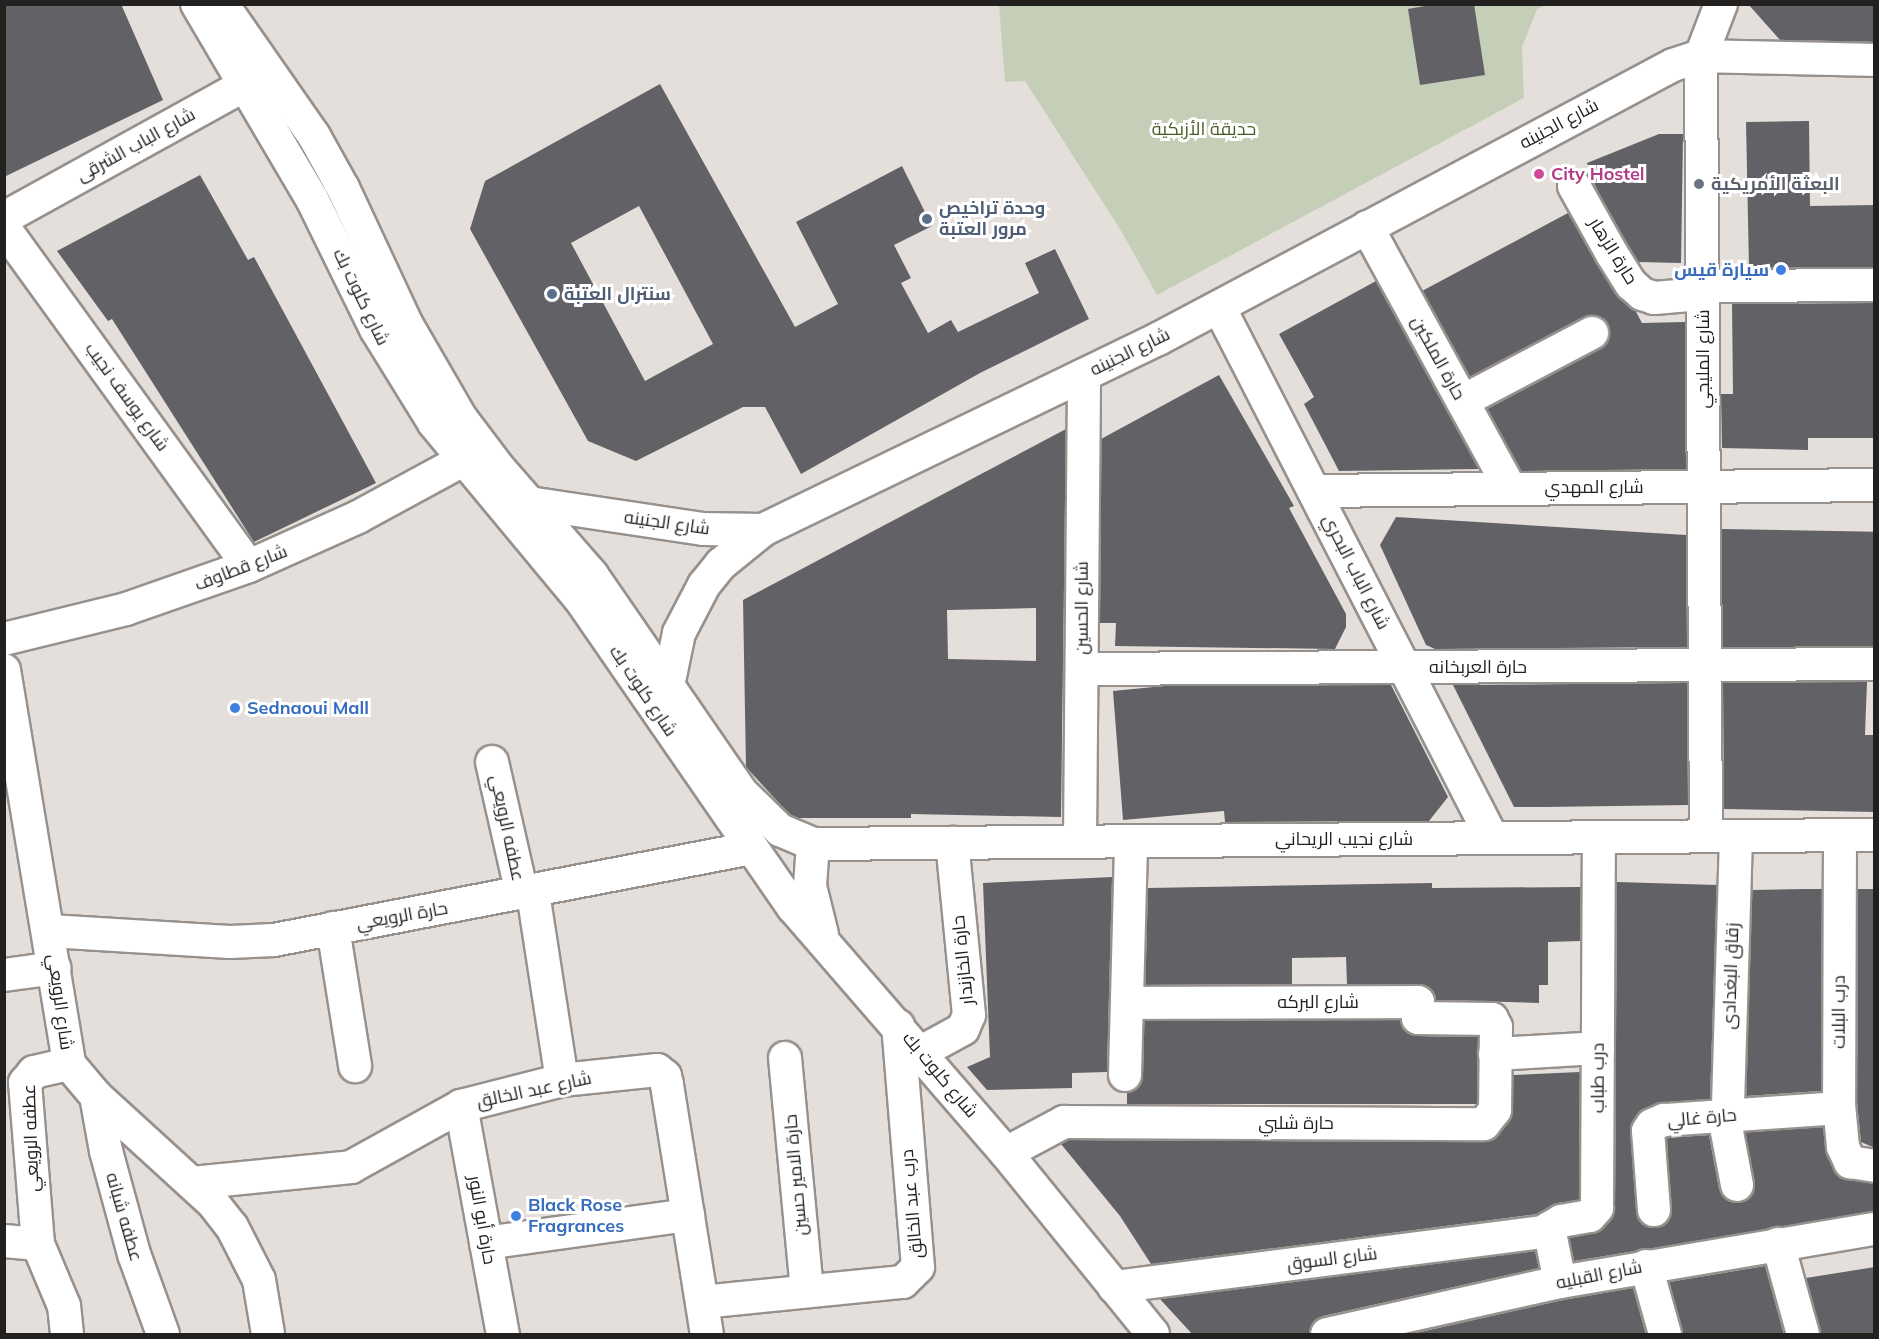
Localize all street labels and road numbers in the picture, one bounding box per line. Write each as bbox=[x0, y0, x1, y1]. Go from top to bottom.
street label: شارع الجنينه bbox=[1516, 94, 1602, 154]
street label: شارع الباب الشرقى bbox=[73, 103, 199, 187]
street label: حارة الزهار bbox=[1584, 214, 1642, 288]
street label: شارع كلوت بك bbox=[328, 245, 394, 349]
street label: شارع المليجي bbox=[1692, 309, 1714, 409]
street label: حارة الملكين bbox=[1406, 312, 1470, 404]
street label: شارع الجنينه bbox=[1086, 323, 1174, 381]
street label: شارع يوسف نجيب bbox=[80, 338, 174, 456]
street label: شارع المهدي bbox=[1544, 476, 1644, 498]
street label: شارع الجنينه bbox=[623, 506, 711, 540]
street label: شارع الباب البحري bbox=[1318, 511, 1394, 633]
street label: شارع قطاوف bbox=[192, 540, 290, 596]
street label: شارع الحسين bbox=[1071, 561, 1093, 655]
street label: شارع كلوت بك bbox=[605, 641, 681, 741]
street label: حارة العربخانه bbox=[1429, 656, 1527, 678]
street label: عطفه الرويعي bbox=[485, 773, 529, 883]
street label: شارع نجيب الريحاني bbox=[1275, 828, 1413, 850]
street label: حارة الرويعي bbox=[355, 897, 449, 935]
street label: حارة الخازندار bbox=[948, 914, 978, 1006]
street label: زقاق البغدادى bbox=[1718, 922, 1744, 1030]
street label: شارع الرويعي bbox=[43, 953, 77, 1051]
street label: درب البلات bbox=[1828, 975, 1850, 1049]
street label: شارع البركه bbox=[1277, 991, 1359, 1013]
street label: شارع كلوت بك bbox=[898, 1028, 982, 1122]
street label: درب طباب bbox=[1587, 1043, 1609, 1113]
street label: شارع عبد الخالق bbox=[475, 1067, 593, 1113]
street label: عطفه الرويعي bbox=[18, 1084, 44, 1192]
street label: حارة غالي bbox=[1666, 1104, 1738, 1132]
street label: حارة شلبي bbox=[1258, 1112, 1334, 1134]
street label: حارة الامير حسين bbox=[780, 1113, 812, 1237]
street label: درب عبد الخالق bbox=[896, 1148, 928, 1260]
street label: عطفه شبانه bbox=[101, 1170, 147, 1264]
street label: حارة أبو النور bbox=[464, 1174, 500, 1266]
street label: شارع السوق bbox=[1286, 1243, 1378, 1275]
street label: شارع القبليه bbox=[1554, 1256, 1644, 1294]

